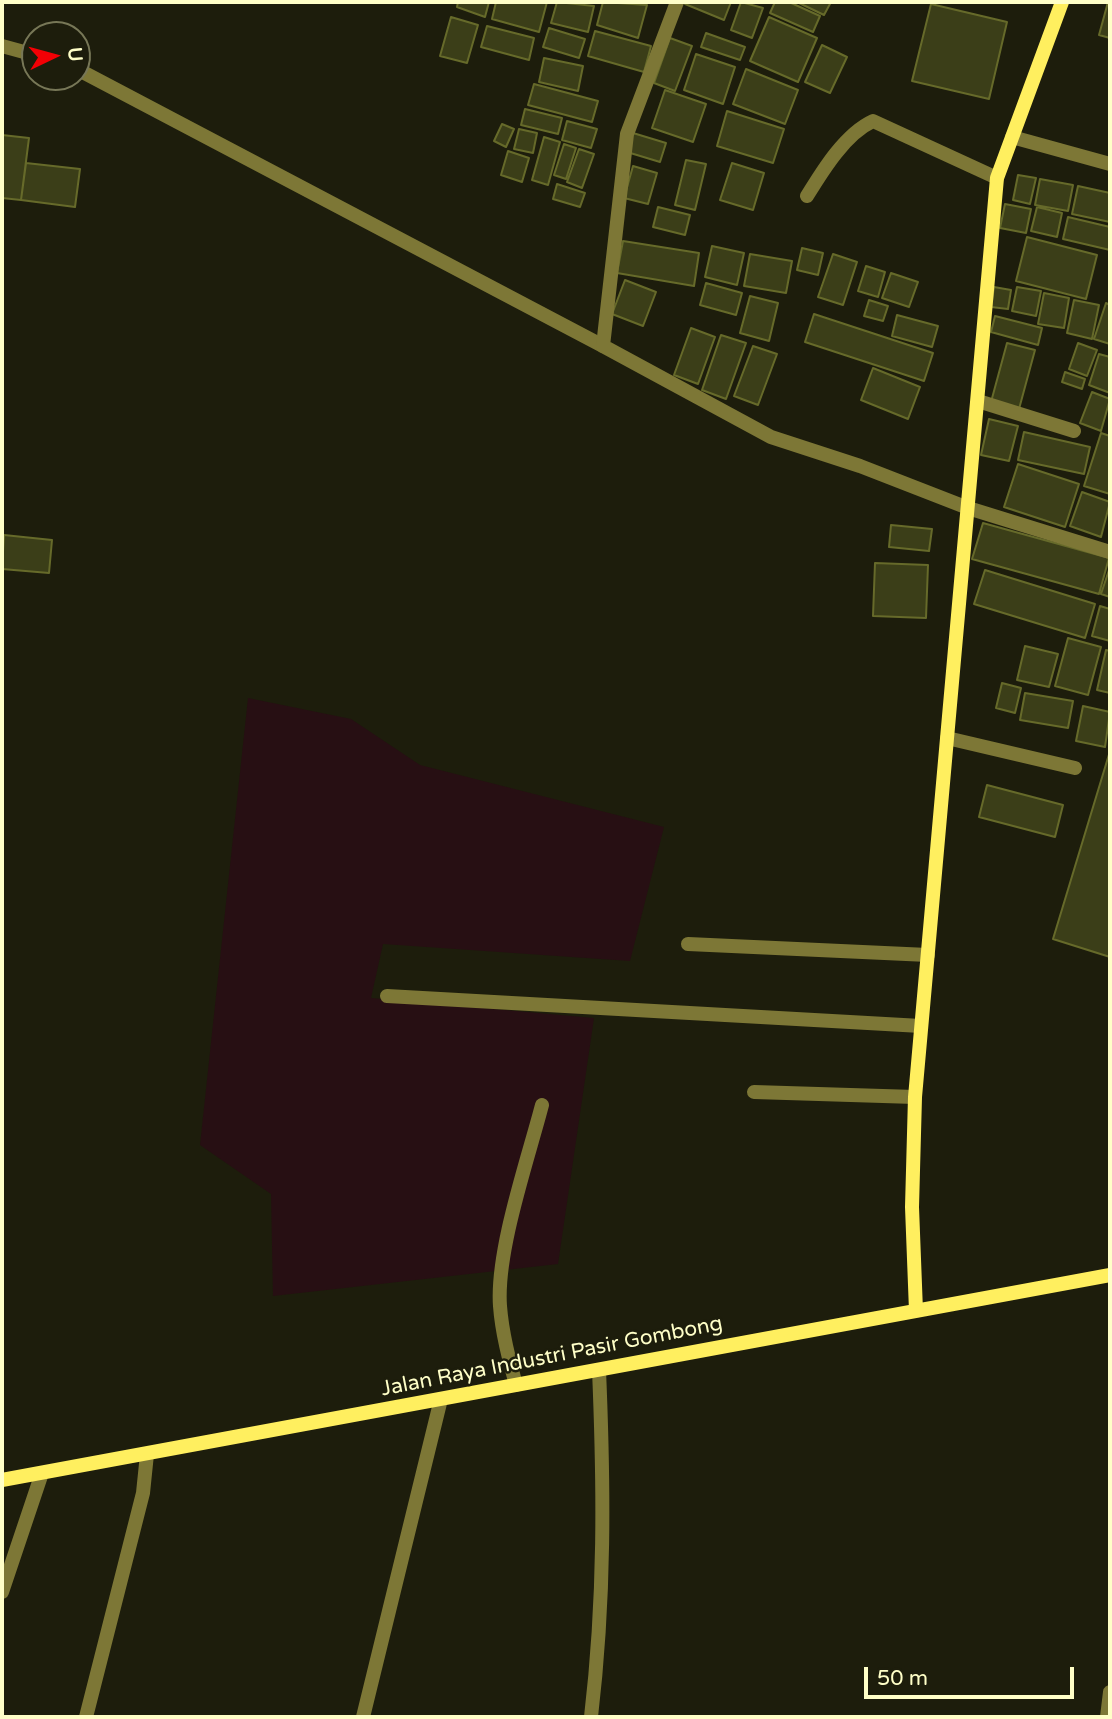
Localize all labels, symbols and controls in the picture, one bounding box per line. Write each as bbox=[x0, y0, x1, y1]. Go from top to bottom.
north arrow bbox=[21, 21, 91, 91]
text: U bbox=[63, 46, 87, 62]
street label: Jalan Raya Industri Pasir Gombong bbox=[379, 1311, 725, 1403]
scale bar bbox=[867, 1652, 1077, 1696]
text: 50 m bbox=[877, 1666, 928, 1691]

